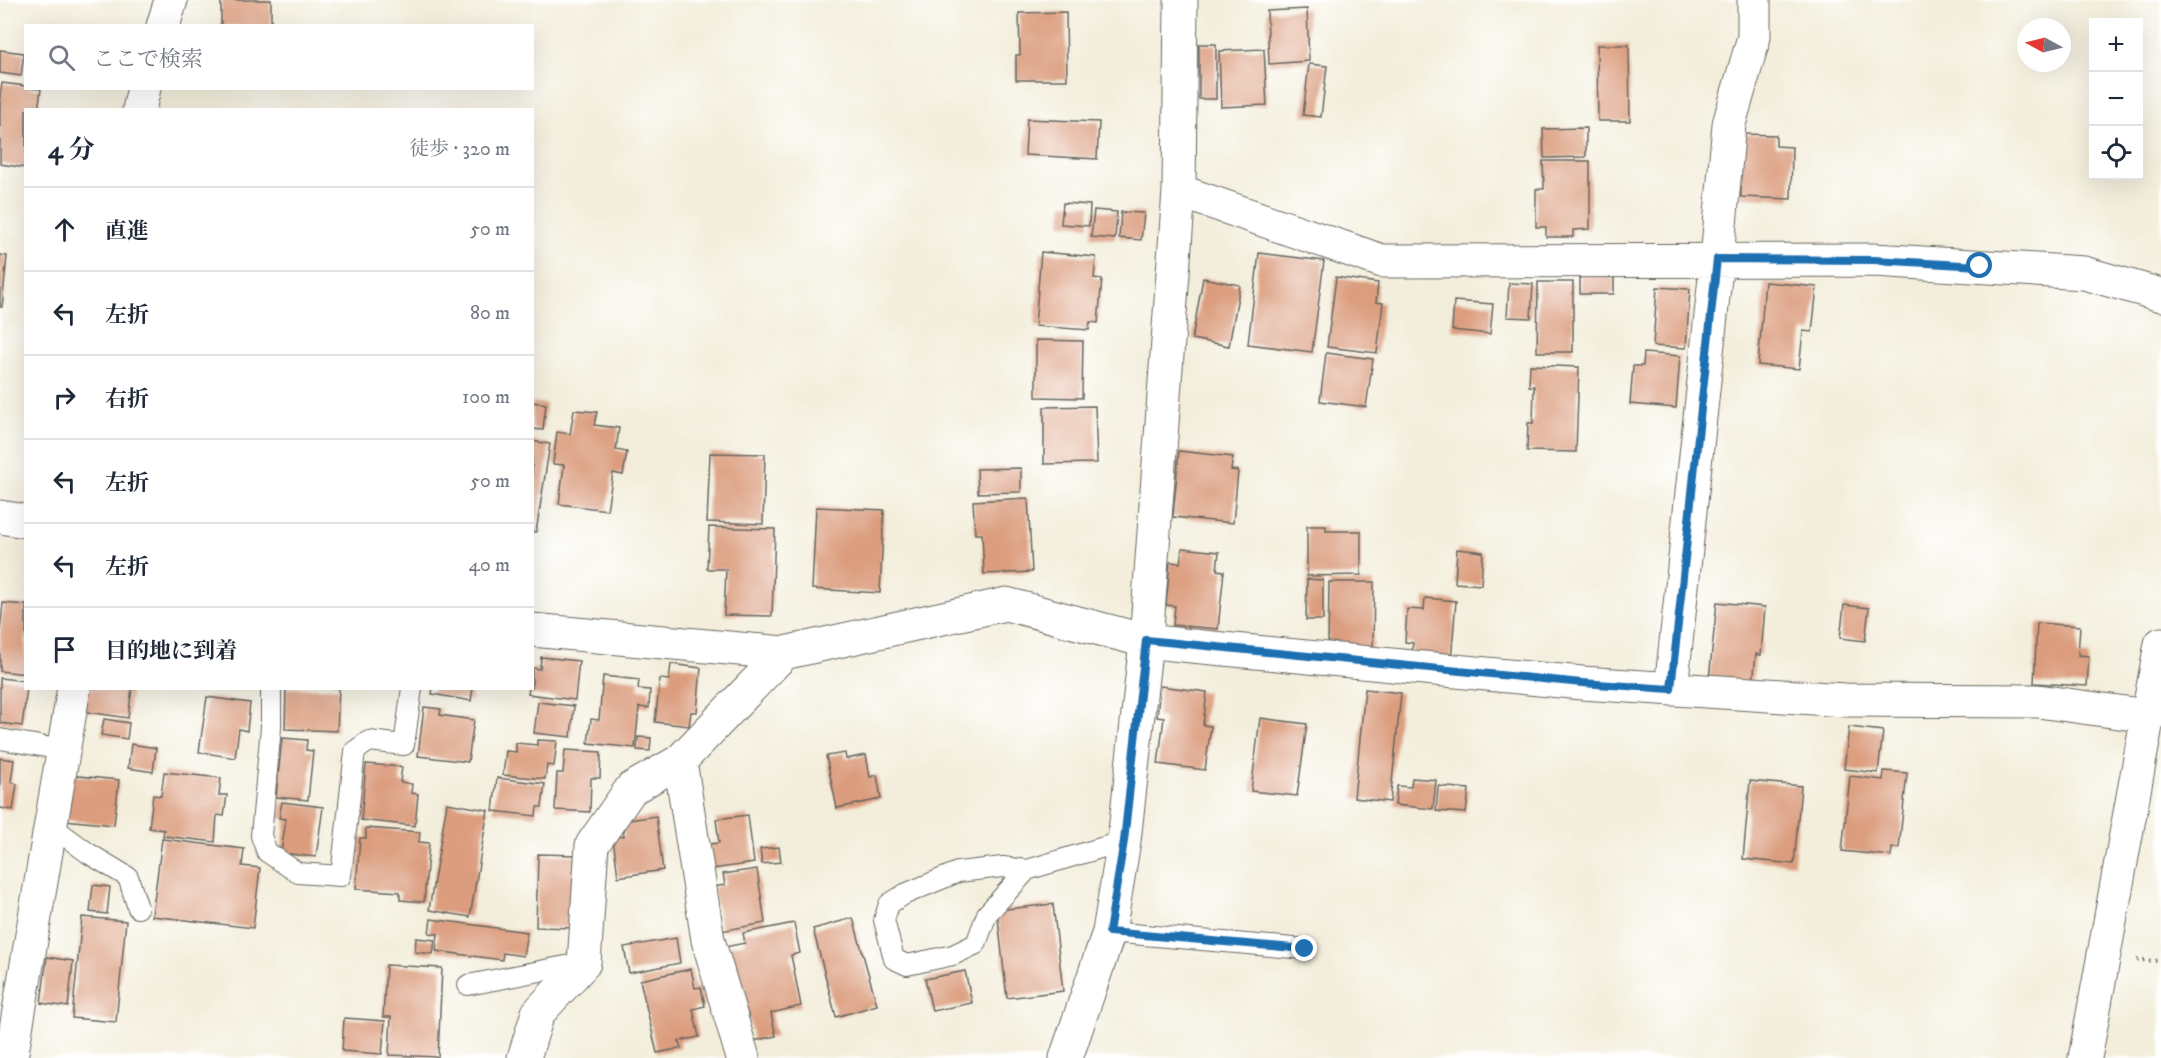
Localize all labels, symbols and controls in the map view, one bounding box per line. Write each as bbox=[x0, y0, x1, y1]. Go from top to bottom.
north arrow bbox=[2017, 18, 2071, 72]
map controls bbox=[2089, 18, 2143, 180]
button: + bbox=[2089, 18, 2143, 72]
search box bbox=[24, 24, 534, 90]
icon: search bbox=[45, 41, 78, 74]
text: ここで検索 bbox=[93, 46, 203, 73]
button: − bbox=[2089, 72, 2143, 126]
button: locate bbox=[2089, 126, 2143, 180]
text: 4 分 bbox=[48, 134, 95, 167]
text: 徒歩 · 320 m bbox=[409, 137, 510, 162]
icon: ahead bbox=[48, 213, 81, 246]
text: 50 m bbox=[470, 217, 510, 242]
text: 直進 bbox=[105, 218, 149, 245]
route start bbox=[1966, 252, 1992, 278]
icon: left bbox=[48, 297, 81, 330]
text: 80 m bbox=[470, 301, 510, 326]
text: 左折 bbox=[105, 302, 149, 329]
icon: right bbox=[48, 381, 81, 414]
text: 100 m bbox=[462, 385, 510, 410]
text: 右折 bbox=[105, 386, 149, 413]
icon: left bbox=[48, 465, 81, 498]
text: 50 m bbox=[470, 469, 510, 494]
text: 左折 bbox=[105, 470, 149, 497]
icon: left bbox=[48, 549, 81, 582]
text: 40 m bbox=[468, 553, 510, 578]
text: 左折 bbox=[105, 554, 149, 581]
icon: arrive bbox=[48, 633, 81, 666]
text: 目的地に到着 bbox=[105, 638, 237, 665]
route end bbox=[1291, 935, 1317, 961]

